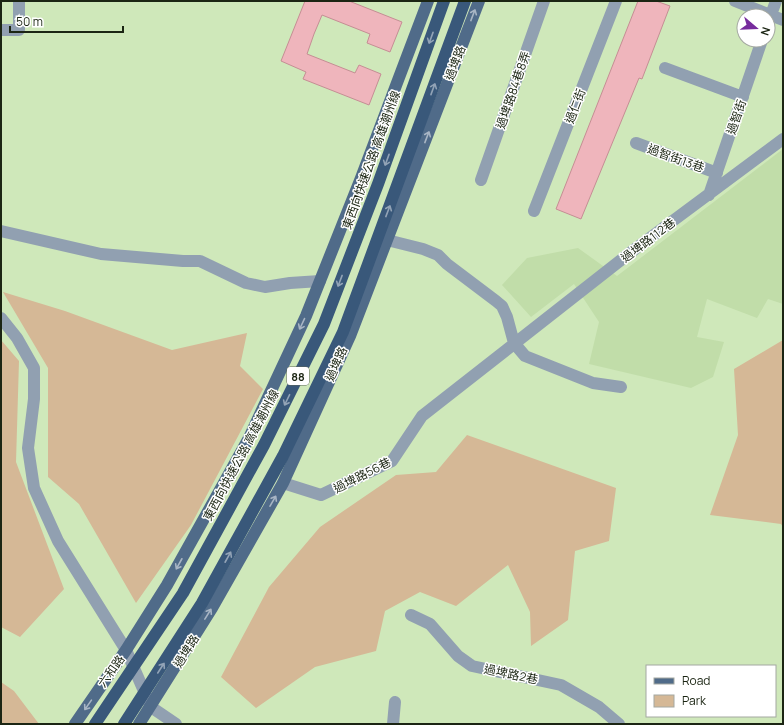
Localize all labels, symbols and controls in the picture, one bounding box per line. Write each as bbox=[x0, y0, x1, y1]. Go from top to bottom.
scale bar bbox=[10, 8, 123, 34]
north arrow bbox=[736, 8, 776, 48]
one-way arrow bbox=[470, 10, 478, 22]
text: 50 m bbox=[16, 13, 43, 30]
text: N bbox=[758, 25, 774, 38]
one-way arrow bbox=[427, 31, 434, 44]
street label: 過埤路 bbox=[441, 43, 469, 83]
street label: 過埤路84巷8弄 bbox=[492, 49, 534, 131]
one-way arrow bbox=[430, 82, 437, 95]
street label: 過仁街 bbox=[561, 86, 589, 126]
street label: 東西向快速公路 高雄潮州線 bbox=[338, 88, 404, 232]
street label: 過智街 bbox=[722, 97, 750, 137]
one-way arrow bbox=[423, 131, 431, 143]
street label: 過智街13巷 bbox=[645, 140, 707, 176]
one-way arrow bbox=[382, 153, 390, 165]
one-way arrow bbox=[385, 205, 393, 217]
street label: 過埤路112巷 bbox=[617, 214, 679, 266]
one-way arrow bbox=[336, 275, 344, 287]
one-way arrow bbox=[298, 318, 305, 330]
street label: 過埤路 bbox=[321, 344, 351, 384]
road number: 88 bbox=[287, 367, 309, 385]
street label: 東西向快速公路 高雄潮州線 bbox=[199, 386, 283, 524]
one-way arrow bbox=[282, 393, 290, 405]
street label: 過埤路56巷 bbox=[330, 453, 394, 497]
one-way arrow bbox=[269, 496, 277, 508]
one-way arrow bbox=[225, 551, 232, 563]
one-way arrow bbox=[174, 558, 182, 570]
one-way arrow bbox=[204, 609, 212, 620]
street label: 過埤路 bbox=[169, 631, 203, 671]
street label: 六和路 bbox=[94, 651, 128, 691]
street label: 過埤路2巷 bbox=[482, 660, 540, 688]
one-way arrow bbox=[157, 662, 165, 674]
legend bbox=[646, 665, 776, 717]
text: Road bbox=[682, 672, 710, 689]
text: Park bbox=[682, 692, 707, 709]
one-way arrow bbox=[84, 699, 92, 710]

